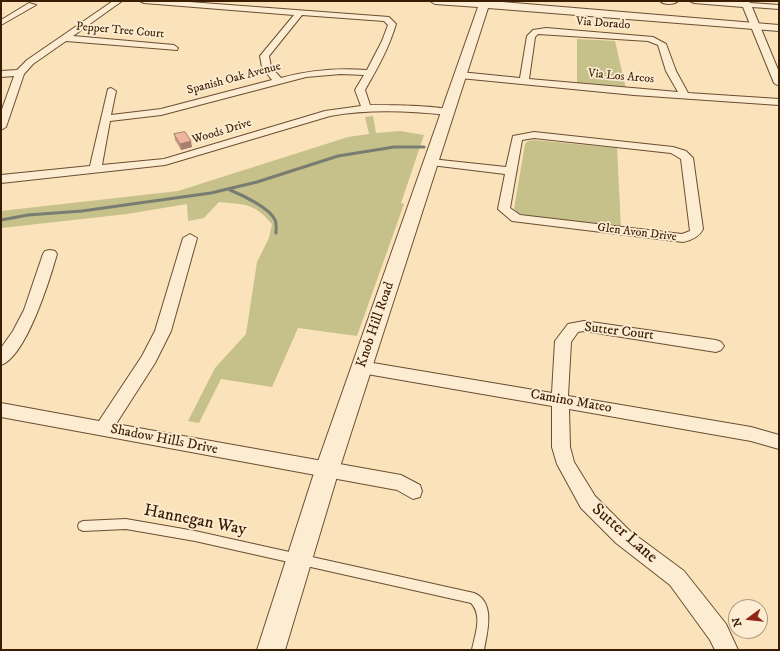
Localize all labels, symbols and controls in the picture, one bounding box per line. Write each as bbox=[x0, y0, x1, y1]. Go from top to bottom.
street label: Via Dorado bbox=[575, 15, 631, 33]
street label: Pepper Tree Court bbox=[75, 20, 165, 42]
street label: Spanish Oak Avenue bbox=[186, 60, 282, 98]
street label: Via Los Arcos bbox=[587, 67, 655, 87]
street label: Woods Drive bbox=[191, 116, 253, 148]
street label: Glen Avon Drive bbox=[597, 221, 677, 245]
street label: Knob Hill Road bbox=[354, 280, 398, 370]
street label: Sutter Court bbox=[583, 319, 655, 345]
street label: Camino Mateo bbox=[529, 387, 613, 417]
street label: Shadow Hills Drive bbox=[109, 421, 219, 459]
street label: Sutter Lane bbox=[587, 500, 661, 568]
street label: Hannegan Way bbox=[142, 501, 248, 541]
north arrow bbox=[728, 599, 768, 639]
text: N bbox=[729, 616, 745, 628]

